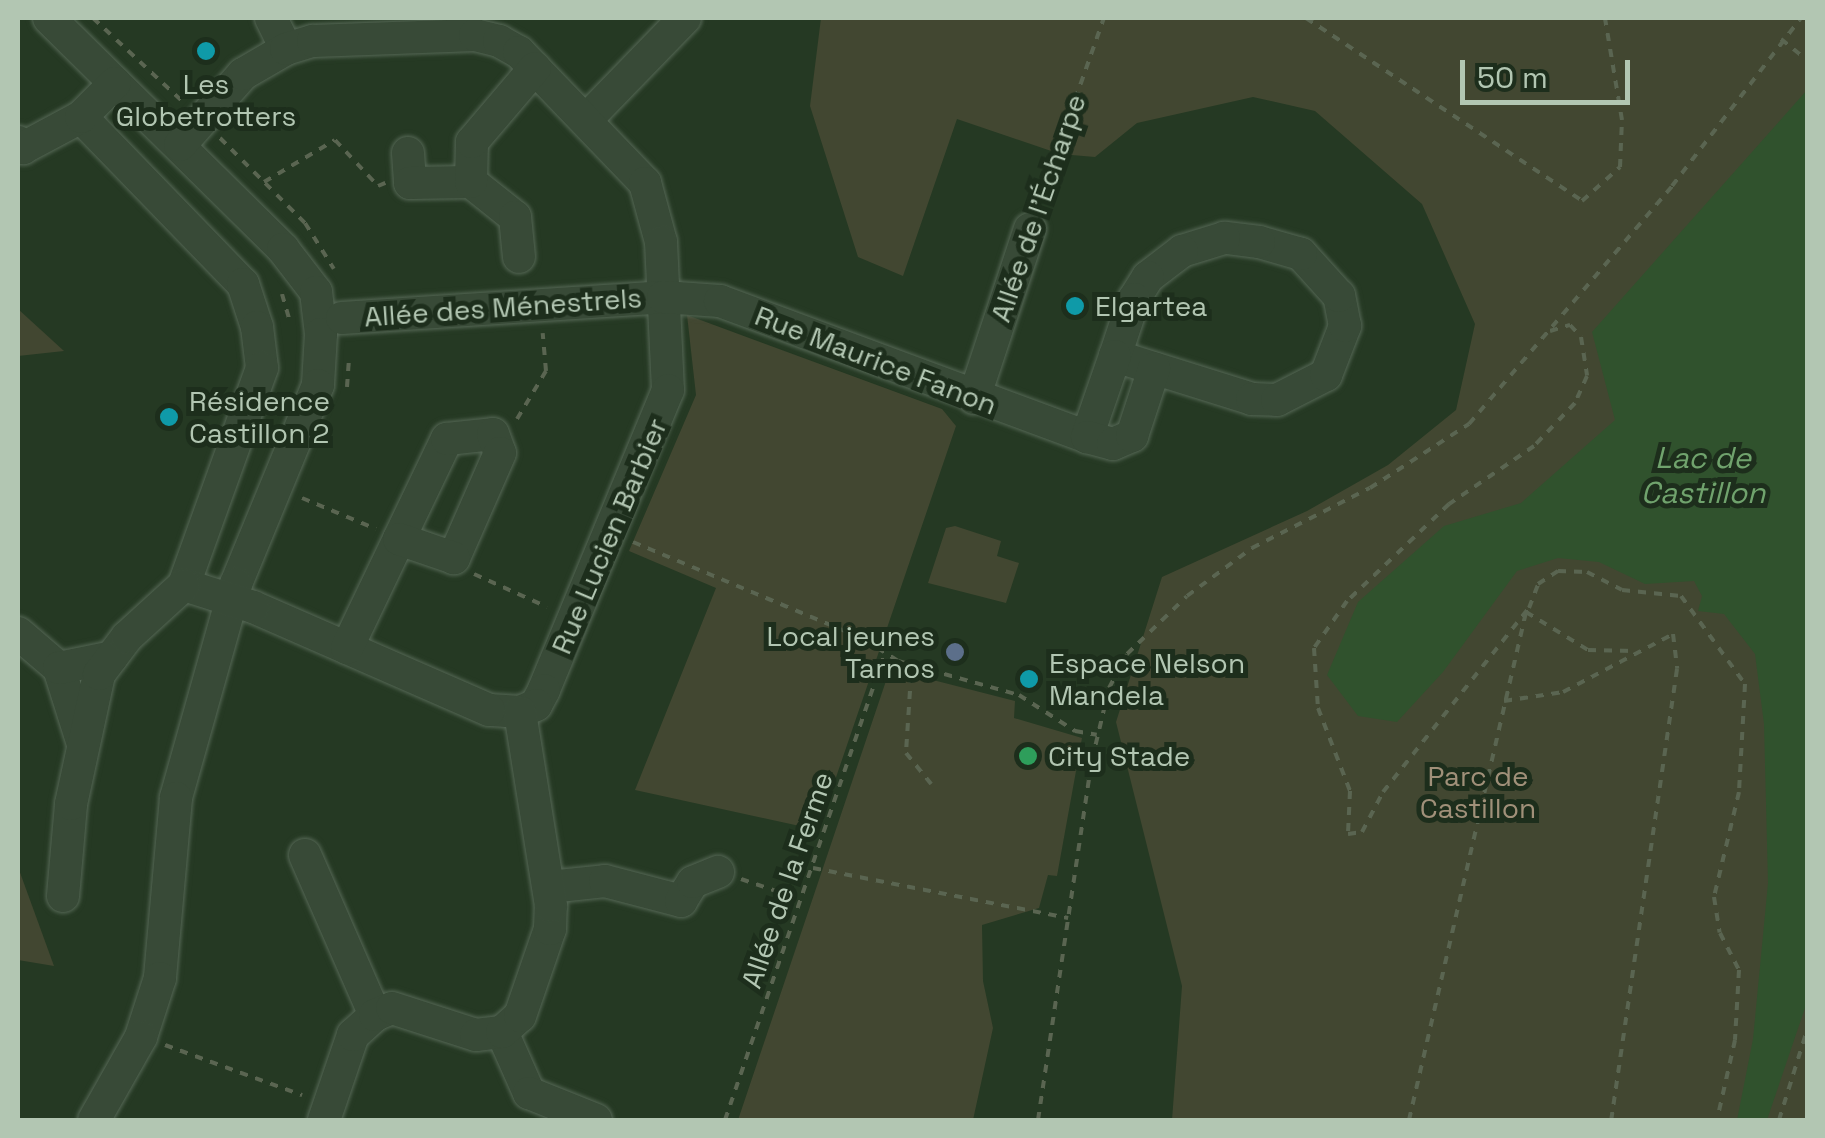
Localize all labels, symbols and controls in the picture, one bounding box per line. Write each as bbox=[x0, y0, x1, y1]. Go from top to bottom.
marker: Les Globetrotters bbox=[195, 40, 217, 62]
scale bar bbox=[1465, 40, 1635, 102]
text: 50 m bbox=[1477, 58, 1548, 97]
place label: Les Globetrotters bbox=[116, 67, 296, 133]
street label: Allée de l'Écharpe bbox=[983, 90, 1093, 326]
street label: Allée des Ménestrels bbox=[363, 281, 643, 333]
place label: Elgartea bbox=[1095, 289, 1207, 323]
marker: Elgartea bbox=[1064, 295, 1086, 317]
street label: Rue Maurice Fanon bbox=[750, 298, 1002, 422]
place label: Résidence Castillon 2 bbox=[189, 384, 330, 450]
marker: Résidence Castillon 2 bbox=[158, 406, 180, 428]
street label: Rue Lucien Barbier bbox=[544, 413, 674, 659]
water label: Lac de Castillon bbox=[1641, 440, 1765, 510]
place label: Local jeunes Tarnos bbox=[766, 619, 935, 685]
marker: Local jeunes Tarnos bbox=[944, 641, 966, 663]
place label: Espace Nelson Mandela bbox=[1049, 646, 1245, 712]
marker: Espace Nelson Mandela bbox=[1018, 668, 1040, 690]
place label: City Stade bbox=[1048, 739, 1190, 773]
marker: City Stade bbox=[1017, 745, 1039, 767]
park label: Parc de Castillon bbox=[1420, 759, 1536, 825]
street label: Allée de la Ferme bbox=[734, 767, 840, 993]

